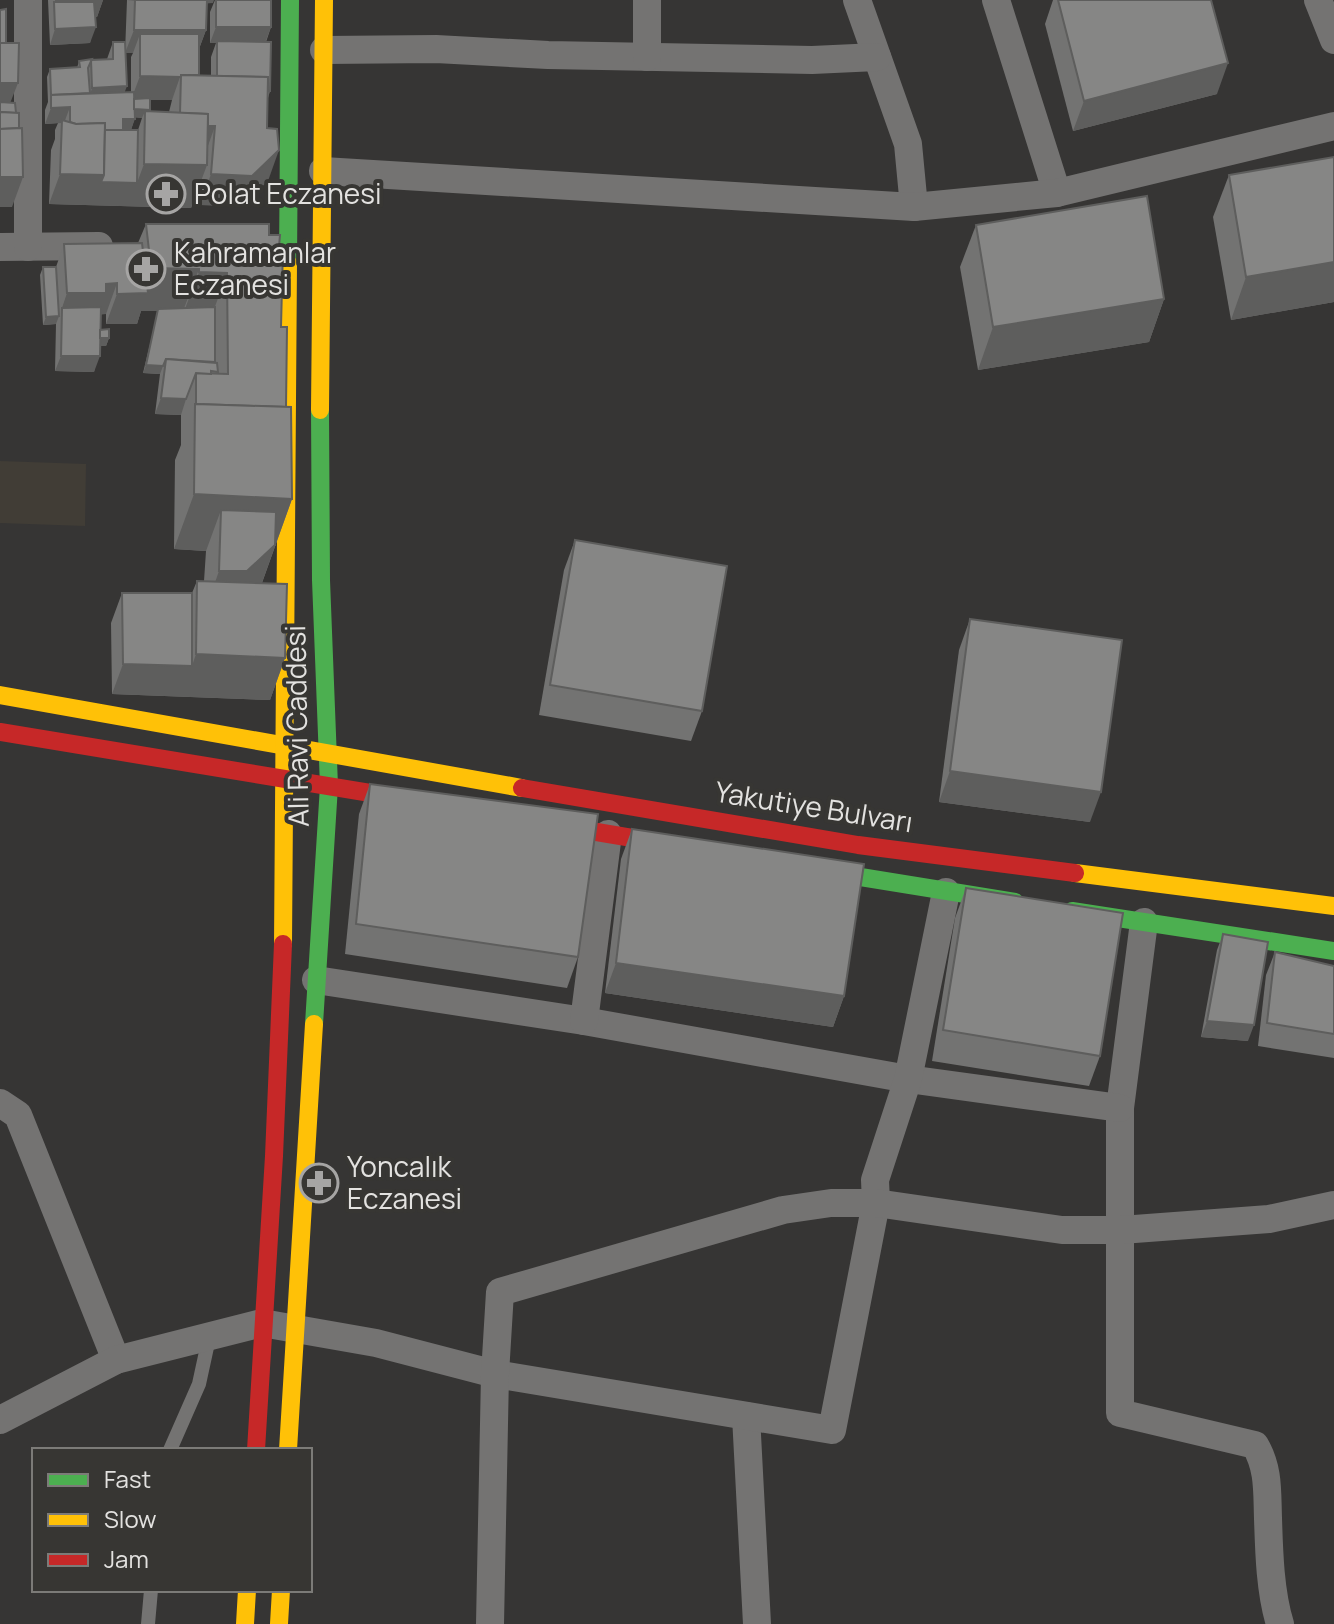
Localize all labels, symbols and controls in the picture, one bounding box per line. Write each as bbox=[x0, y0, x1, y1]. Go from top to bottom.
pharmacy icon: Polat Eczanesi bbox=[145, 173, 187, 215]
place label: Polat Eczanesi bbox=[194, 174, 381, 212]
place label: Kahramanlar Eczanesi bbox=[174, 233, 336, 303]
pharmacy icon: Kahramanlar Eczanesi bbox=[125, 248, 167, 290]
street label: Ali Ravi Caddesi bbox=[275, 625, 317, 827]
street label: Yakutiye Bulvarı bbox=[713, 772, 916, 840]
place label: Yoncalık Eczanesi bbox=[347, 1147, 462, 1217]
pharmacy icon: Yoncalık Eczanesi bbox=[298, 1162, 340, 1204]
legend bbox=[32, 1448, 312, 1592]
text: Fast bbox=[104, 1462, 151, 1495]
text: Slow bbox=[104, 1502, 157, 1535]
text: Jam bbox=[104, 1542, 149, 1575]

